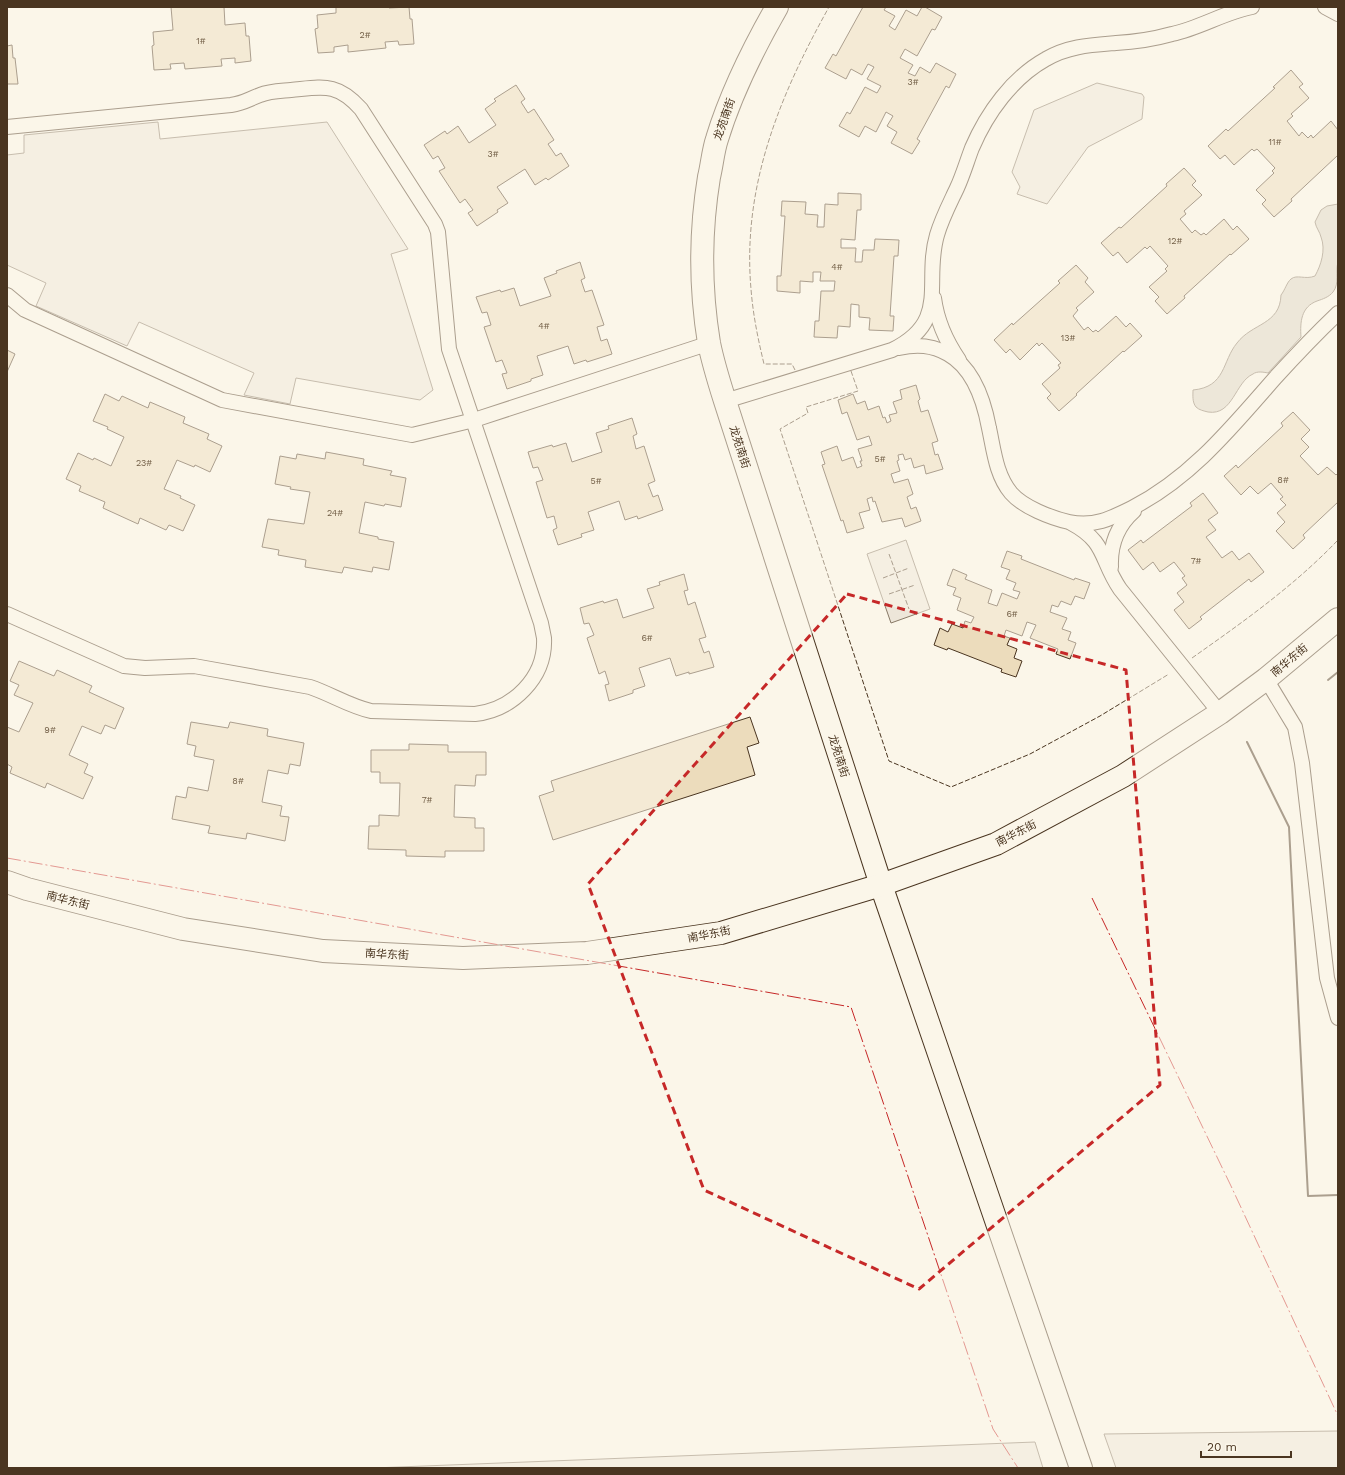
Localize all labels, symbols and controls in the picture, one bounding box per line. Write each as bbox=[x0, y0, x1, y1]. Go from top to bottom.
house number: 2# bbox=[360, 30, 371, 40]
house number: 1# bbox=[196, 36, 206, 46]
house number: 3# bbox=[908, 77, 919, 87]
street label: 龙苑南街 bbox=[711, 96, 738, 142]
house number: 11# bbox=[1269, 137, 1282, 147]
house number: 3# bbox=[488, 149, 499, 159]
house number: 12# bbox=[1168, 236, 1182, 246]
house number: 4# bbox=[831, 262, 843, 272]
house number: 4# bbox=[538, 321, 550, 331]
house number: 13# bbox=[1061, 333, 1075, 343]
street label: 龙苑南街 bbox=[727, 424, 753, 470]
house number: 5# bbox=[875, 454, 886, 464]
house number: 23# bbox=[136, 458, 152, 468]
house number: 8# bbox=[1277, 475, 1289, 485]
house number: 5# bbox=[591, 476, 602, 486]
house number: 24# bbox=[327, 508, 343, 518]
house number: 7# bbox=[1191, 556, 1202, 566]
house number: 6# bbox=[1006, 609, 1018, 619]
house number: 6# bbox=[641, 633, 653, 643]
street label: 南华东街 bbox=[1268, 641, 1310, 680]
house number: 9# bbox=[44, 725, 56, 735]
street label: 龙苑南街 bbox=[826, 733, 852, 779]
house number: 8# bbox=[232, 776, 244, 786]
house number: 7# bbox=[422, 795, 433, 805]
street label: 南华东街 bbox=[994, 818, 1039, 849]
street label: 南华东街 bbox=[45, 889, 91, 912]
street label: 南华东街 bbox=[686, 924, 732, 945]
street label: 南华东街 bbox=[365, 947, 409, 962]
scale bar bbox=[1201, 1433, 1291, 1459]
text: 20 m bbox=[1207, 1440, 1237, 1454]

